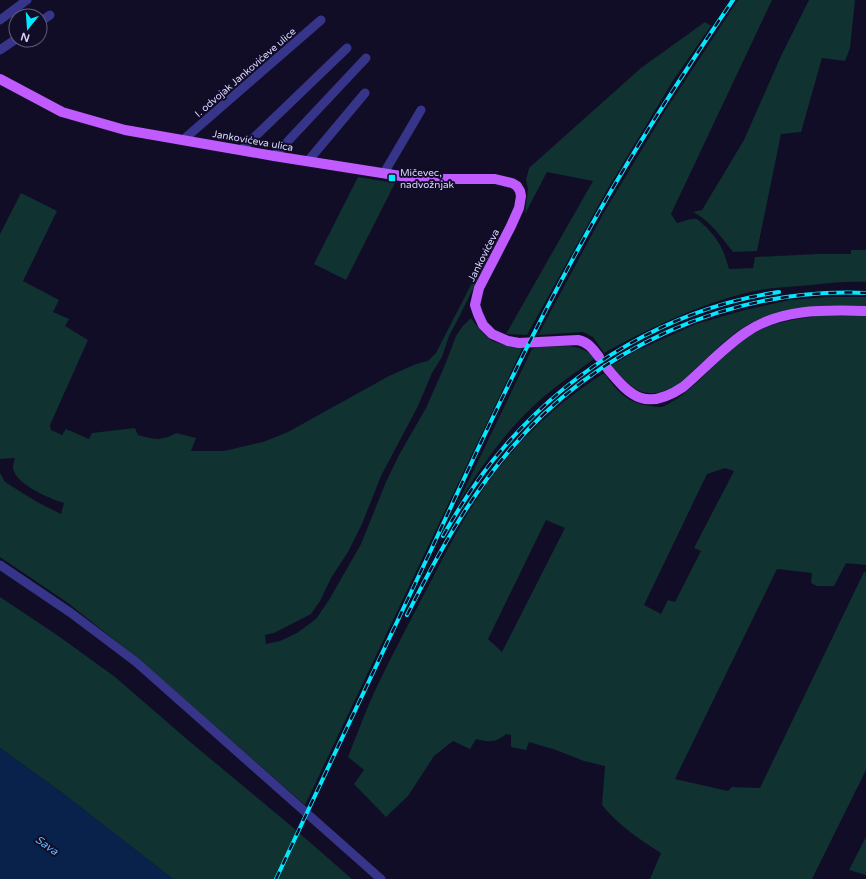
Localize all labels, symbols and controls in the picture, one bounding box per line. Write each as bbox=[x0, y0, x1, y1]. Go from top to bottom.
north arrow bbox=[8, 8, 48, 48]
street label: I. odvojak Jankovićeve ulice bbox=[193, 25, 299, 120]
text: N bbox=[19, 30, 31, 45]
street label: Jankovićeva ulica bbox=[211, 128, 294, 154]
place label: Mičevec, nadvožnjak bbox=[400, 167, 455, 191]
marker: Mičevec, nadvožnjak bbox=[387, 173, 397, 183]
street label: Jankovićeva bbox=[466, 227, 502, 284]
water label: Sava bbox=[33, 833, 61, 858]

